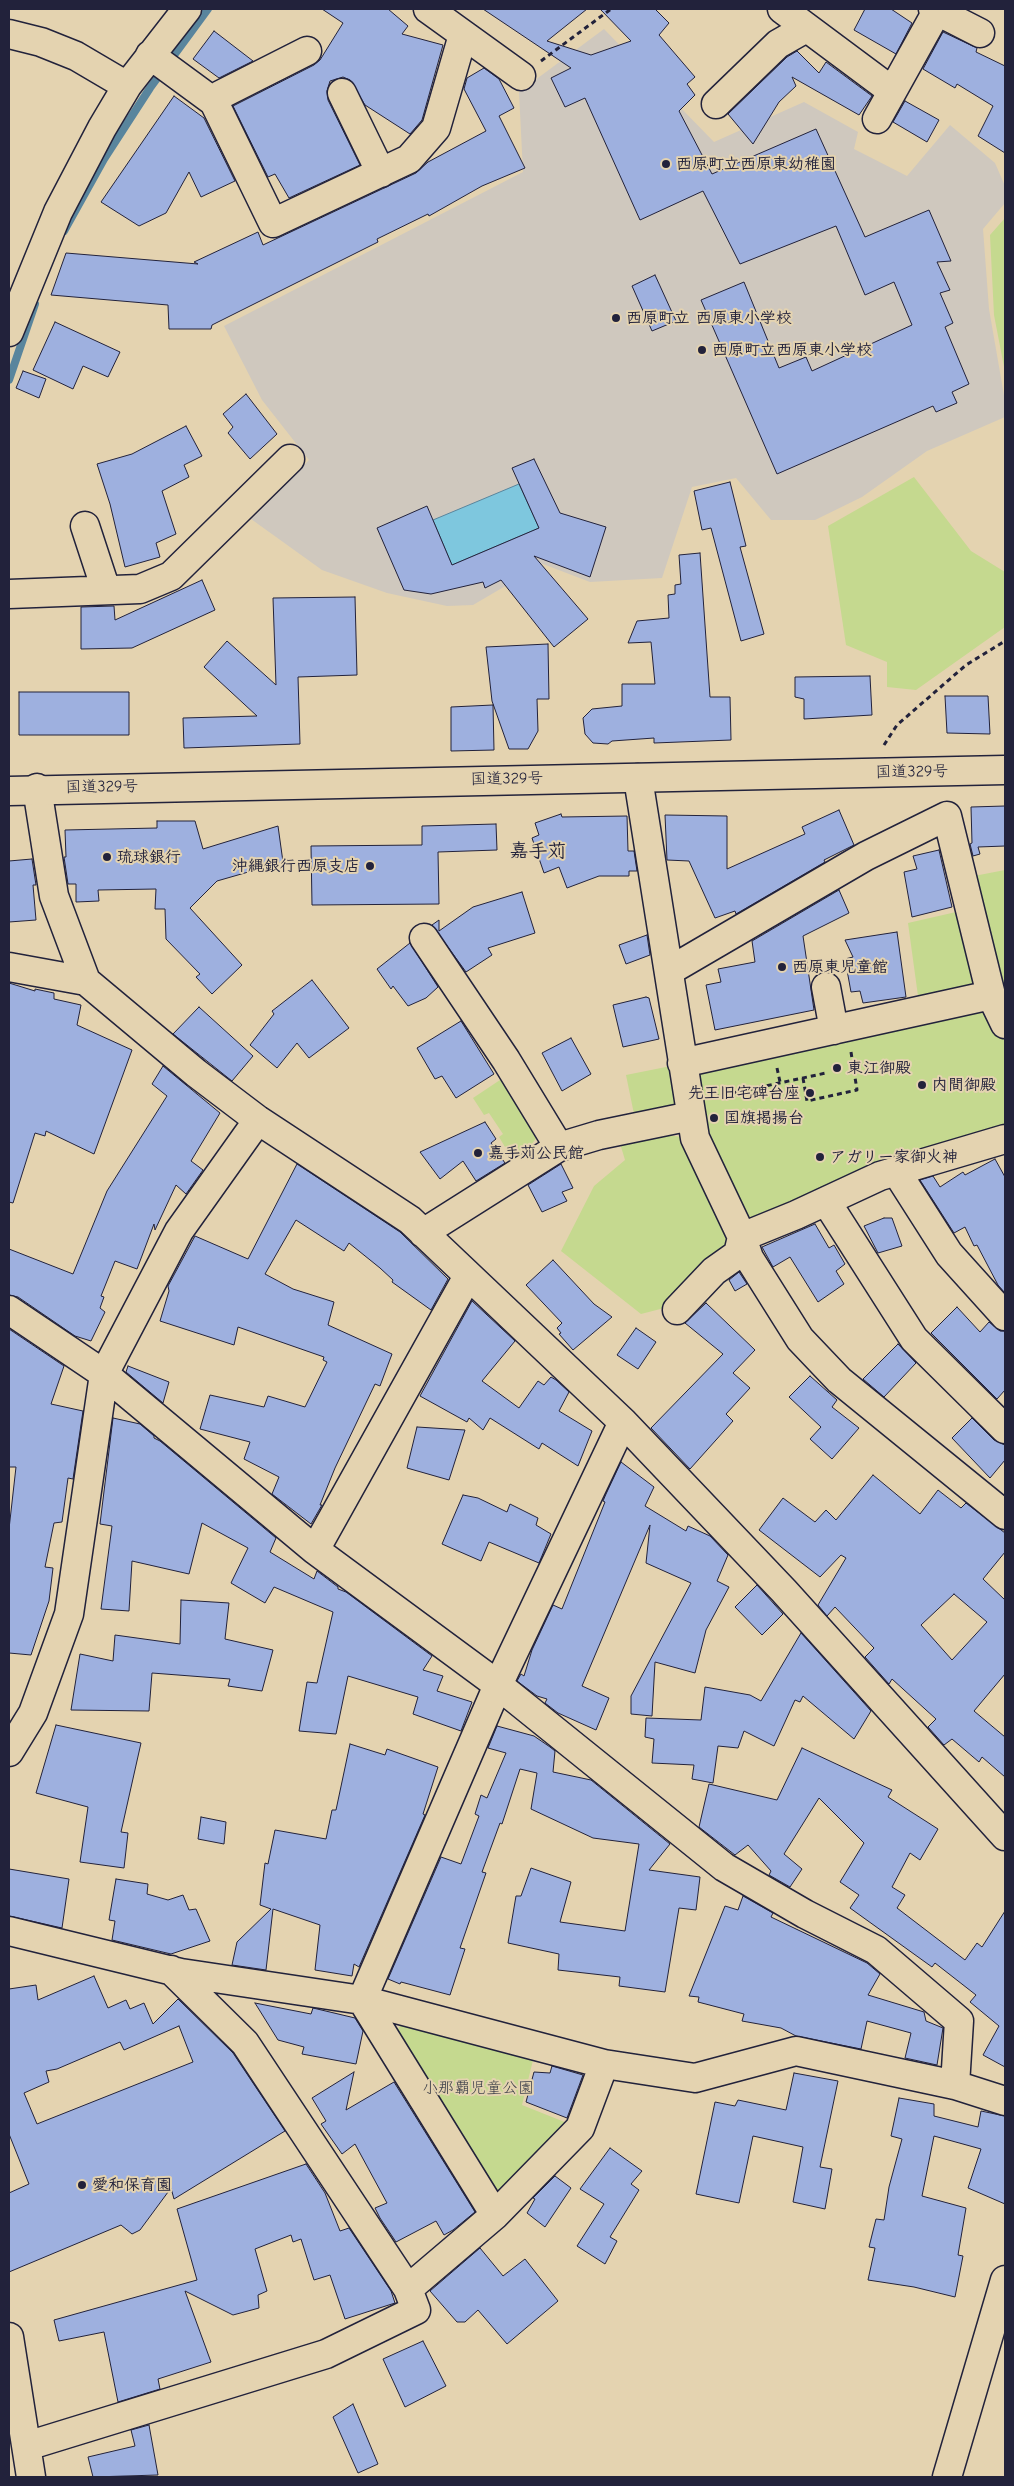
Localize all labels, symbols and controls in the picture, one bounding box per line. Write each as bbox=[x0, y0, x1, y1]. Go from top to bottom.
place label: 西原町立西原東幼稚園 bbox=[676, 154, 836, 174]
marker: 西原町立西原東幼稚園 bbox=[660, 158, 672, 170]
place label: 西原町立 西原東小学校 bbox=[626, 308, 792, 328]
marker: 西原町立 西原東小学校 bbox=[610, 312, 622, 324]
place label: 西原町立西原東小学校 bbox=[712, 340, 872, 360]
marker: 西原町立西原東小学校 bbox=[696, 344, 708, 356]
street label: 国道329号 bbox=[875, 762, 949, 782]
street label: 国道329号 bbox=[470, 769, 544, 789]
street label: 国道329号 bbox=[65, 777, 139, 797]
district label: 嘉手苅 bbox=[510, 841, 566, 863]
place label: 琉球銀行 bbox=[117, 847, 181, 867]
marker: 琉球銀行 bbox=[101, 851, 113, 863]
place label: 沖縄銀行西原支店 bbox=[232, 856, 360, 876]
marker: 沖縄銀行西原支店 bbox=[364, 860, 376, 872]
place label: 西原東児童館 bbox=[792, 957, 888, 977]
marker: 西原東児童館 bbox=[776, 961, 788, 973]
place label: 東江御殿 bbox=[847, 1058, 911, 1078]
marker: 東江御殿 bbox=[831, 1062, 843, 1074]
place label: 内間御殿 bbox=[932, 1075, 996, 1095]
marker: 内間御殿 bbox=[916, 1079, 928, 1091]
place label: 先王旧宅碑台座 bbox=[688, 1083, 800, 1103]
marker: 先王旧宅碑台座 bbox=[804, 1087, 816, 1099]
place label: 国旗掲揚台 bbox=[724, 1108, 804, 1128]
marker: 国旗掲揚台 bbox=[708, 1112, 720, 1124]
place label: 嘉手苅公民館 bbox=[488, 1143, 584, 1163]
marker: 嘉手苅公民館 bbox=[472, 1147, 484, 1159]
place label: アガリー家御火神 bbox=[830, 1147, 958, 1167]
marker: アガリー家御火神 bbox=[814, 1151, 826, 1163]
park label: 小那覇児童公園 bbox=[422, 2078, 534, 2098]
place label: 愛和保育園 bbox=[92, 2175, 172, 2195]
marker: 愛和保育園 bbox=[76, 2179, 88, 2191]

